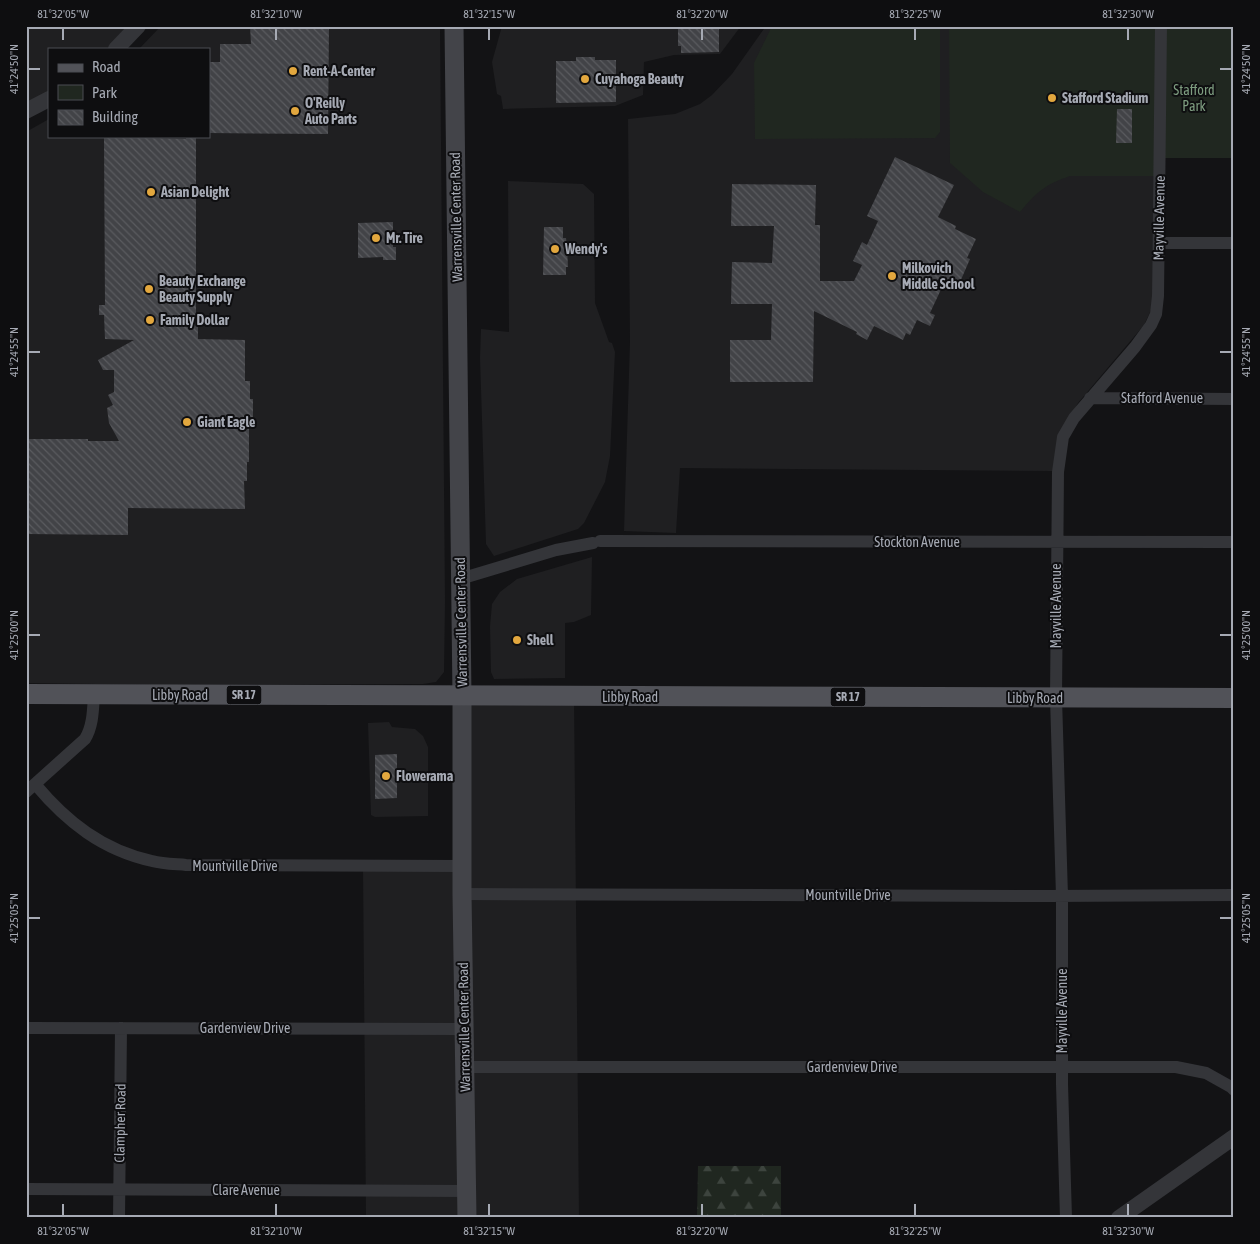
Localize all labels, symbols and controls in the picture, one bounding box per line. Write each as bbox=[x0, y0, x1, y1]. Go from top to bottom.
text: 81°32'05"W bbox=[37, 7, 89, 21]
text: 81°32'10"W bbox=[250, 7, 302, 21]
text: 81°32'15"W bbox=[463, 7, 515, 21]
text: 81°32'20"W bbox=[676, 7, 728, 21]
text: 81°32'25"W bbox=[889, 7, 941, 21]
text: 81°32'30"W bbox=[1102, 7, 1154, 21]
text: 41°24'50"N bbox=[7, 44, 21, 94]
text: 41°24'50"N bbox=[1239, 44, 1253, 94]
legend bbox=[48, 48, 210, 138]
text: Road bbox=[92, 58, 121, 75]
place label: Rent-A-Center bbox=[303, 63, 376, 79]
marker: Rent-A-Center bbox=[287, 65, 299, 77]
place label: Cuyahoga Beauty bbox=[595, 71, 684, 87]
marker: Cuyahoga Beauty bbox=[579, 73, 591, 85]
park label: Stafford Park bbox=[1173, 82, 1215, 114]
text: Park bbox=[92, 84, 117, 101]
place label: Stafford Stadium bbox=[1062, 90, 1148, 106]
marker: Stafford Stadium bbox=[1046, 92, 1058, 104]
place label: O'Reilly Auto Parts bbox=[304, 95, 357, 127]
marker: O'Reilly Auto Parts bbox=[289, 105, 301, 117]
text: Building bbox=[92, 108, 138, 125]
street label: Warrensville Center Road bbox=[447, 152, 465, 282]
street label: Mayville Avenue bbox=[1150, 175, 1168, 261]
place label: Asian Delight bbox=[160, 184, 229, 200]
marker: Asian Delight bbox=[145, 186, 157, 198]
place label: Mr. Tire bbox=[386, 230, 423, 246]
marker: Mr. Tire bbox=[370, 232, 382, 244]
place label: Wendy's bbox=[564, 241, 608, 257]
marker: Wendy's bbox=[549, 243, 561, 255]
place label: Milkovich Middle School bbox=[902, 260, 975, 292]
marker: Milkovich Middle School bbox=[886, 270, 898, 282]
place label: Beauty Exchange Beauty Supply bbox=[159, 273, 246, 305]
marker: Beauty Exchange Beauty Supply bbox=[143, 283, 155, 295]
place label: Family Dollar bbox=[160, 312, 230, 328]
marker: Family Dollar bbox=[144, 314, 156, 326]
text: 41°24'55"N bbox=[7, 327, 21, 377]
text: 41°24'55"N bbox=[1239, 327, 1253, 377]
street label: Stafford Avenue bbox=[1121, 390, 1203, 406]
place label: Giant Eagle bbox=[197, 414, 255, 430]
marker: Giant Eagle bbox=[181, 416, 193, 428]
street label: Stockton Avenue bbox=[874, 534, 960, 550]
street label: Warrensville Center Road bbox=[452, 557, 470, 687]
street label: Mayville Avenue bbox=[1048, 564, 1064, 648]
text: 41°25'00"N bbox=[7, 610, 21, 660]
text: 41°25'00"N bbox=[1239, 610, 1253, 660]
place label: Shell bbox=[527, 632, 554, 648]
marker: Shell bbox=[511, 634, 523, 646]
road number: SR 17 bbox=[226, 686, 262, 704]
street label: Libby Road bbox=[152, 687, 208, 703]
road number: SR 17 bbox=[830, 688, 866, 706]
street label: Libby Road bbox=[602, 689, 658, 705]
street label: Libby Road bbox=[1007, 690, 1063, 706]
place label: Flowerama bbox=[396, 768, 454, 784]
marker: Flowerama bbox=[380, 770, 392, 782]
street label: Mountville Drive bbox=[192, 858, 278, 874]
street label: Mountville Drive bbox=[805, 887, 891, 903]
text: 41°25'05"N bbox=[7, 893, 21, 943]
text: 41°25'05"N bbox=[1239, 893, 1253, 943]
street label: Warrensville Center Road bbox=[455, 962, 473, 1092]
street label: Mayville Avenue bbox=[1054, 969, 1070, 1053]
street label: Gardenview Drive bbox=[200, 1020, 290, 1036]
street label: Gardenview Drive bbox=[807, 1059, 897, 1075]
street label: Clampher Road bbox=[111, 1083, 129, 1163]
street label: Clare Avenue bbox=[212, 1182, 280, 1198]
text: 81°32'05"W bbox=[37, 1224, 89, 1238]
text: 81°32'10"W bbox=[250, 1224, 302, 1238]
text: 81°32'15"W bbox=[463, 1224, 515, 1238]
text: 81°32'20"W bbox=[676, 1224, 728, 1238]
text: 81°32'25"W bbox=[889, 1224, 941, 1238]
text: 81°32'30"W bbox=[1102, 1224, 1154, 1238]

